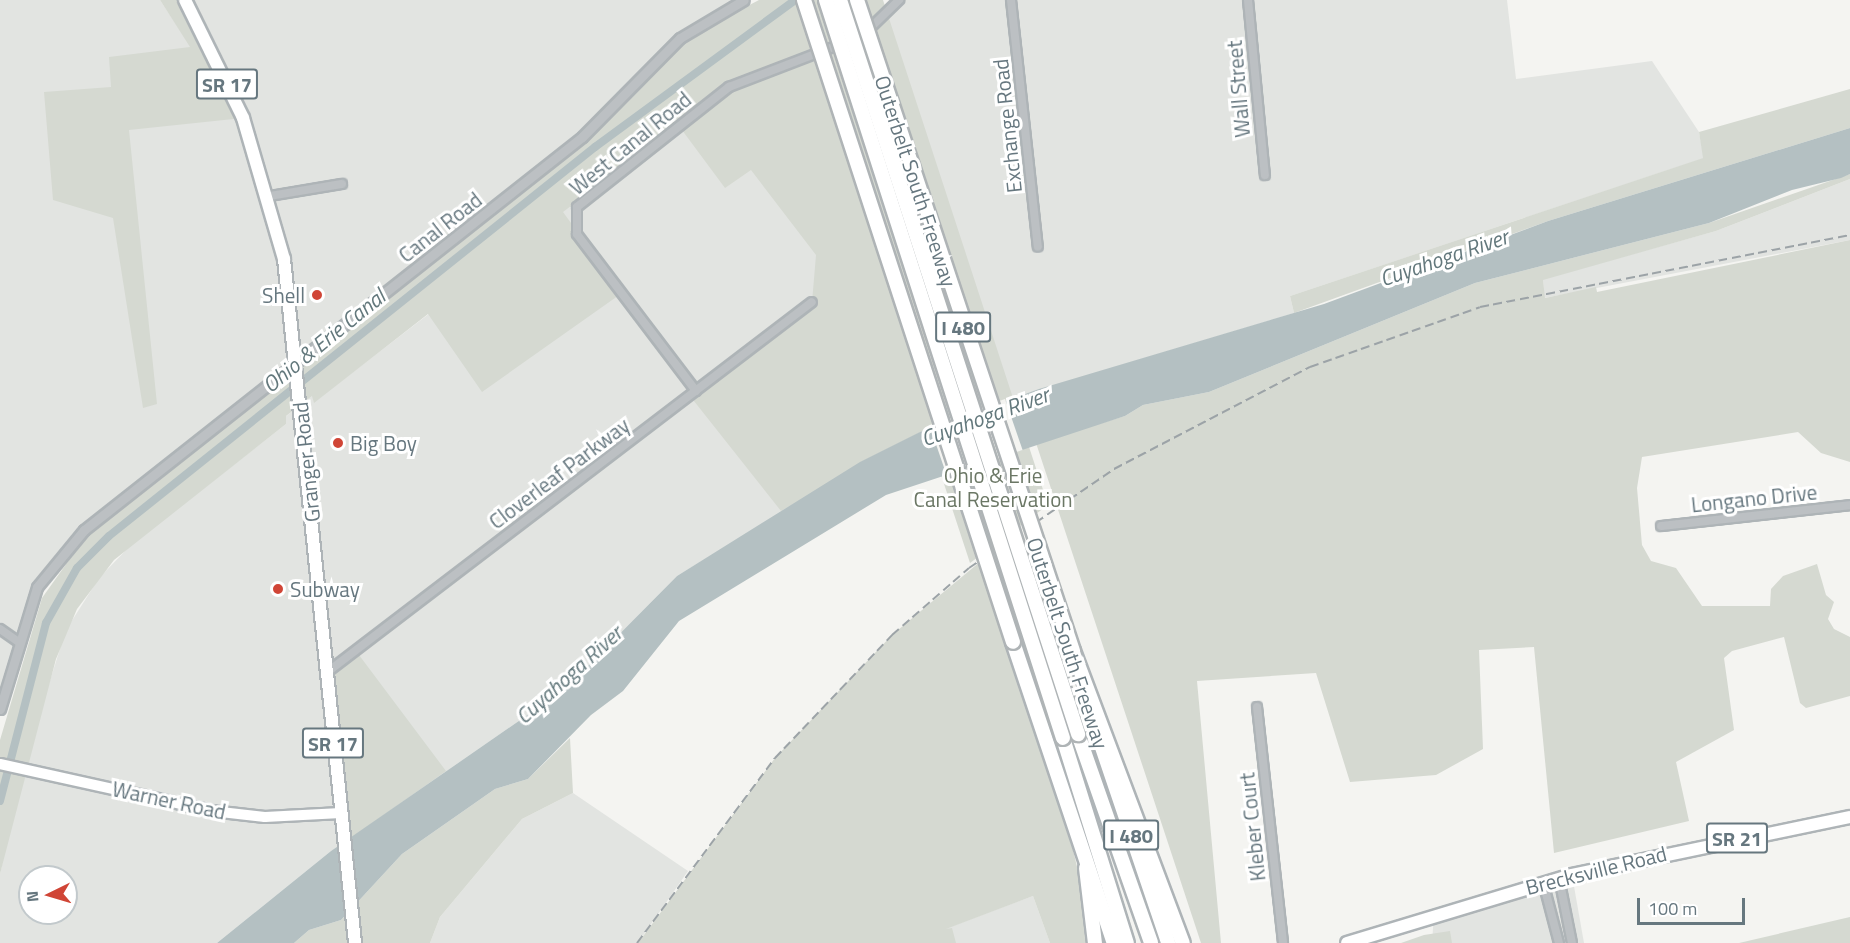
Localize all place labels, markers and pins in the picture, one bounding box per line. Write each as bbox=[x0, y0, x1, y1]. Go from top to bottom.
place label: Shell bbox=[262, 282, 305, 308]
marker: Shell bbox=[310, 288, 324, 302]
place label: Big Boy bbox=[350, 430, 417, 456]
marker: Big Boy bbox=[331, 436, 345, 450]
place label: Subway bbox=[290, 576, 360, 602]
marker: Subway bbox=[271, 582, 285, 596]

